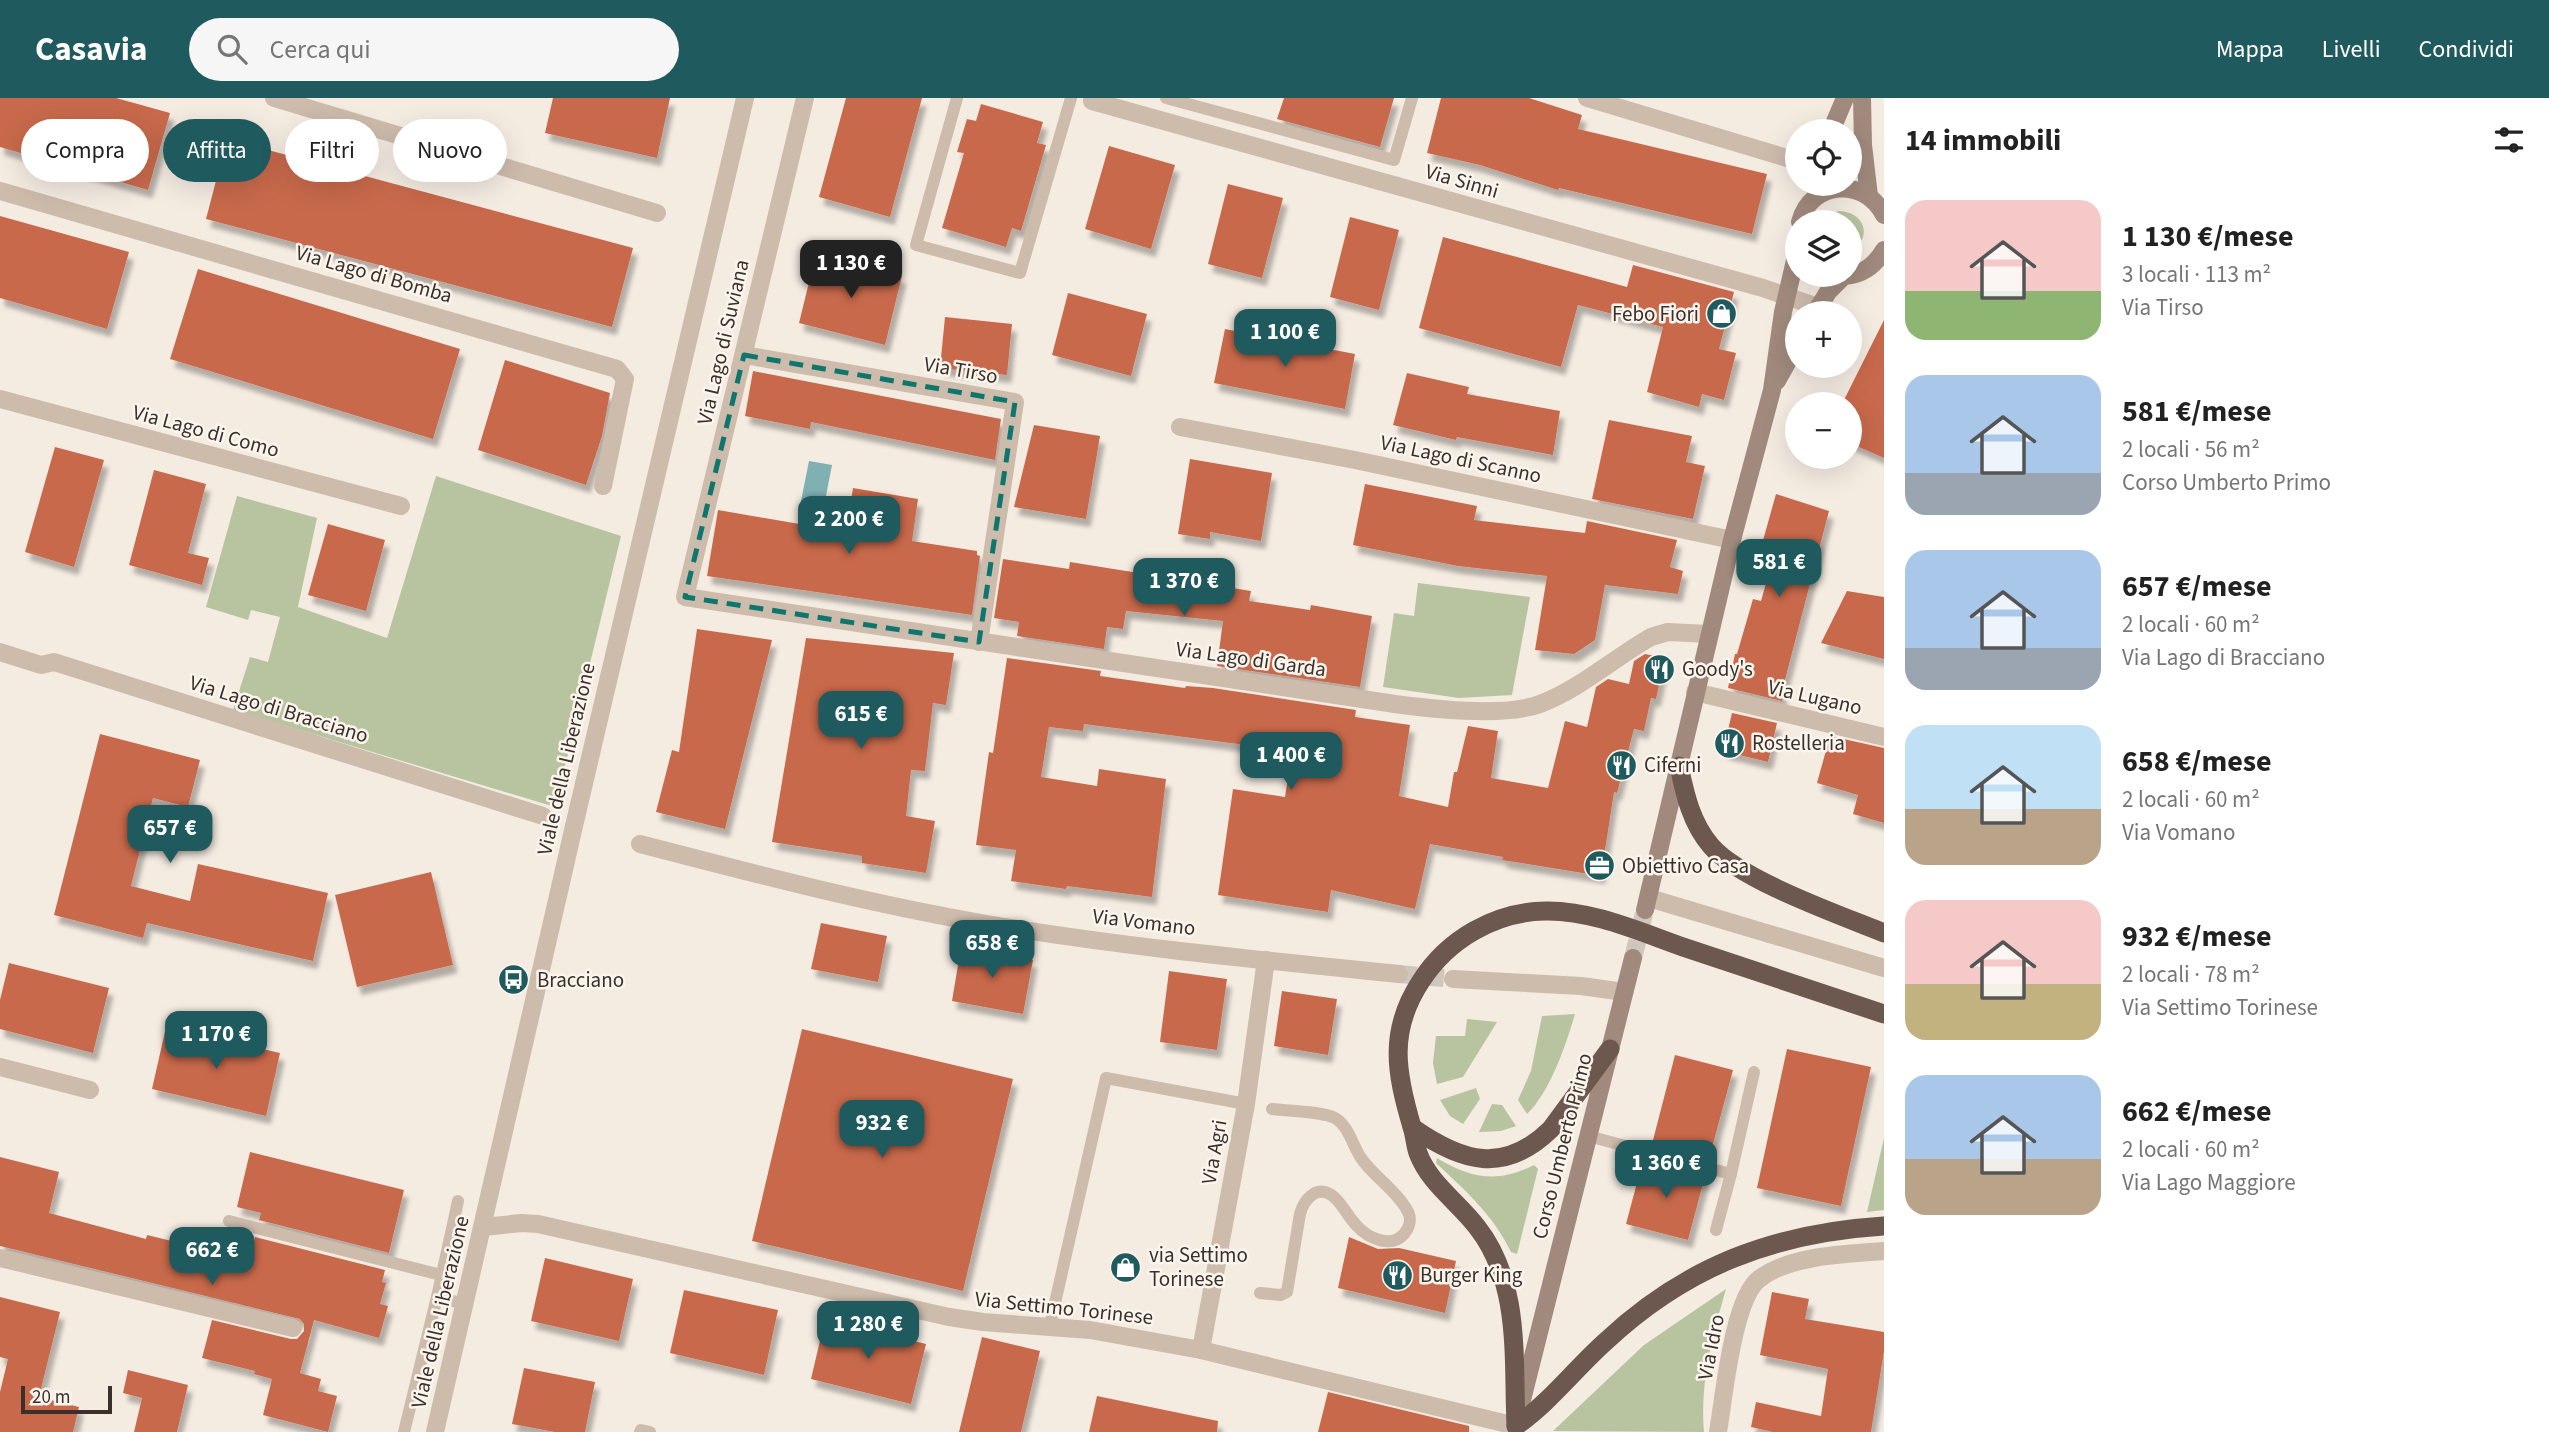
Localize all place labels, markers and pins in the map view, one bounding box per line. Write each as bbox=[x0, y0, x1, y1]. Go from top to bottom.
pin: 1 130 € bbox=[786, 240, 916, 300]
shop icon: Febo Fiori bbox=[1705, 297, 1739, 331]
place label: Febo Fiori bbox=[1612, 299, 1699, 329]
pin: 1 100 € bbox=[1220, 310, 1350, 369]
pin: 2 200 € bbox=[784, 496, 914, 556]
pin: 581 € bbox=[1730, 540, 1828, 599]
pin: 1 370 € bbox=[1119, 559, 1249, 618]
restaurant icon: Goody's bbox=[1642, 652, 1676, 686]
place label: Goody's bbox=[1682, 654, 1753, 684]
pin: 615 € bbox=[812, 692, 910, 751]
restaurant icon: Rostelleria bbox=[1712, 726, 1746, 760]
place label: Rostelleria bbox=[1752, 728, 1845, 758]
pin: 1 400 € bbox=[1226, 732, 1356, 792]
restaurant icon: Ciferni bbox=[1604, 748, 1638, 782]
place label: Ciferni bbox=[1644, 750, 1701, 780]
pin: 657 € bbox=[121, 806, 219, 865]
office icon: Obiettivo Casa bbox=[1582, 849, 1616, 883]
place label: Obiettivo Casa bbox=[1622, 851, 1749, 881]
pin: 658 € bbox=[943, 920, 1041, 980]
bus stop icon: Bracciano bbox=[497, 963, 531, 997]
place label: Bracciano bbox=[537, 965, 624, 995]
pin: 1 170 € bbox=[151, 1012, 281, 1071]
pin: 932 € bbox=[833, 1100, 931, 1160]
pin: 1 360 € bbox=[1601, 1140, 1731, 1200]
pin: 662 € bbox=[163, 1228, 261, 1287]
place label: via Settimo Torinese bbox=[1149, 1240, 1248, 1294]
shop icon: via Settimo Torinese bbox=[1109, 1250, 1143, 1284]
restaurant icon: Burger King bbox=[1380, 1258, 1414, 1292]
place label: Burger King bbox=[1420, 1260, 1523, 1290]
pin: 1 280 € bbox=[803, 1302, 933, 1361]

